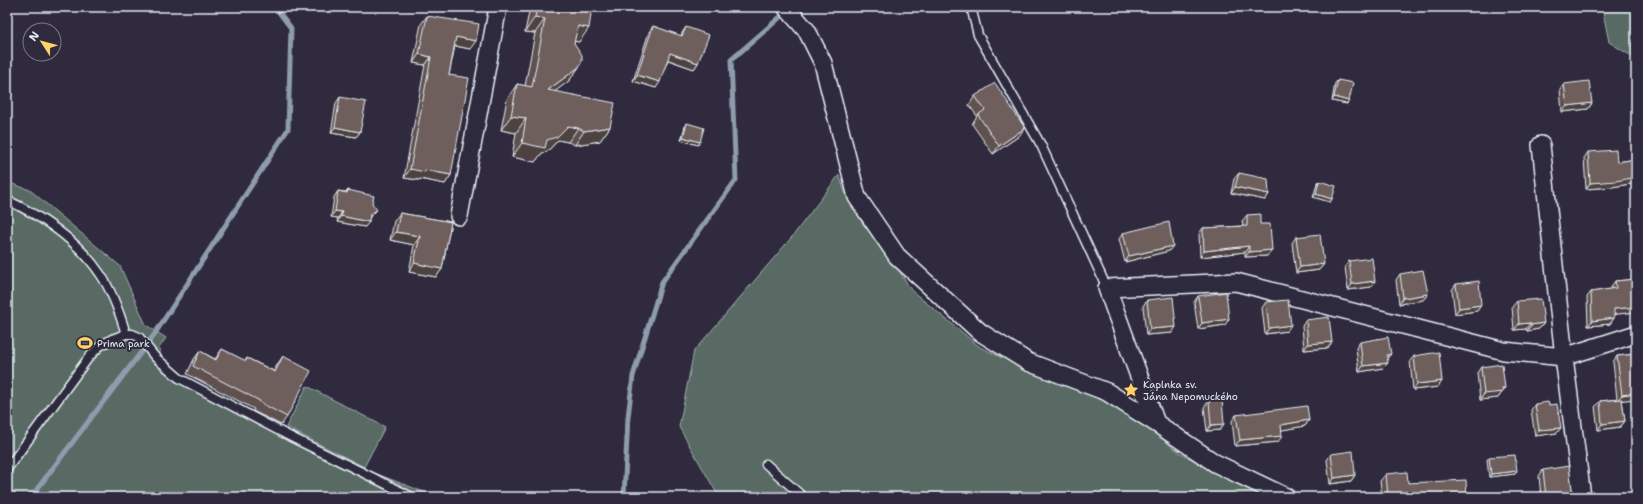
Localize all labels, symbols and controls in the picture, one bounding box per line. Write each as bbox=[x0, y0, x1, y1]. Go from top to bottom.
north arrow bbox=[22, 22, 62, 62]
text: N bbox=[26, 28, 43, 44]
sports icon: Prima park bbox=[76, 334, 94, 352]
place label: Prima park bbox=[97, 337, 150, 350]
place label: Kaplnka sv. Jána Nepomuckého bbox=[1143, 378, 1238, 403]
place icon: Kaplnka sv. Jána Nepomuckého bbox=[1122, 381, 1140, 399]

